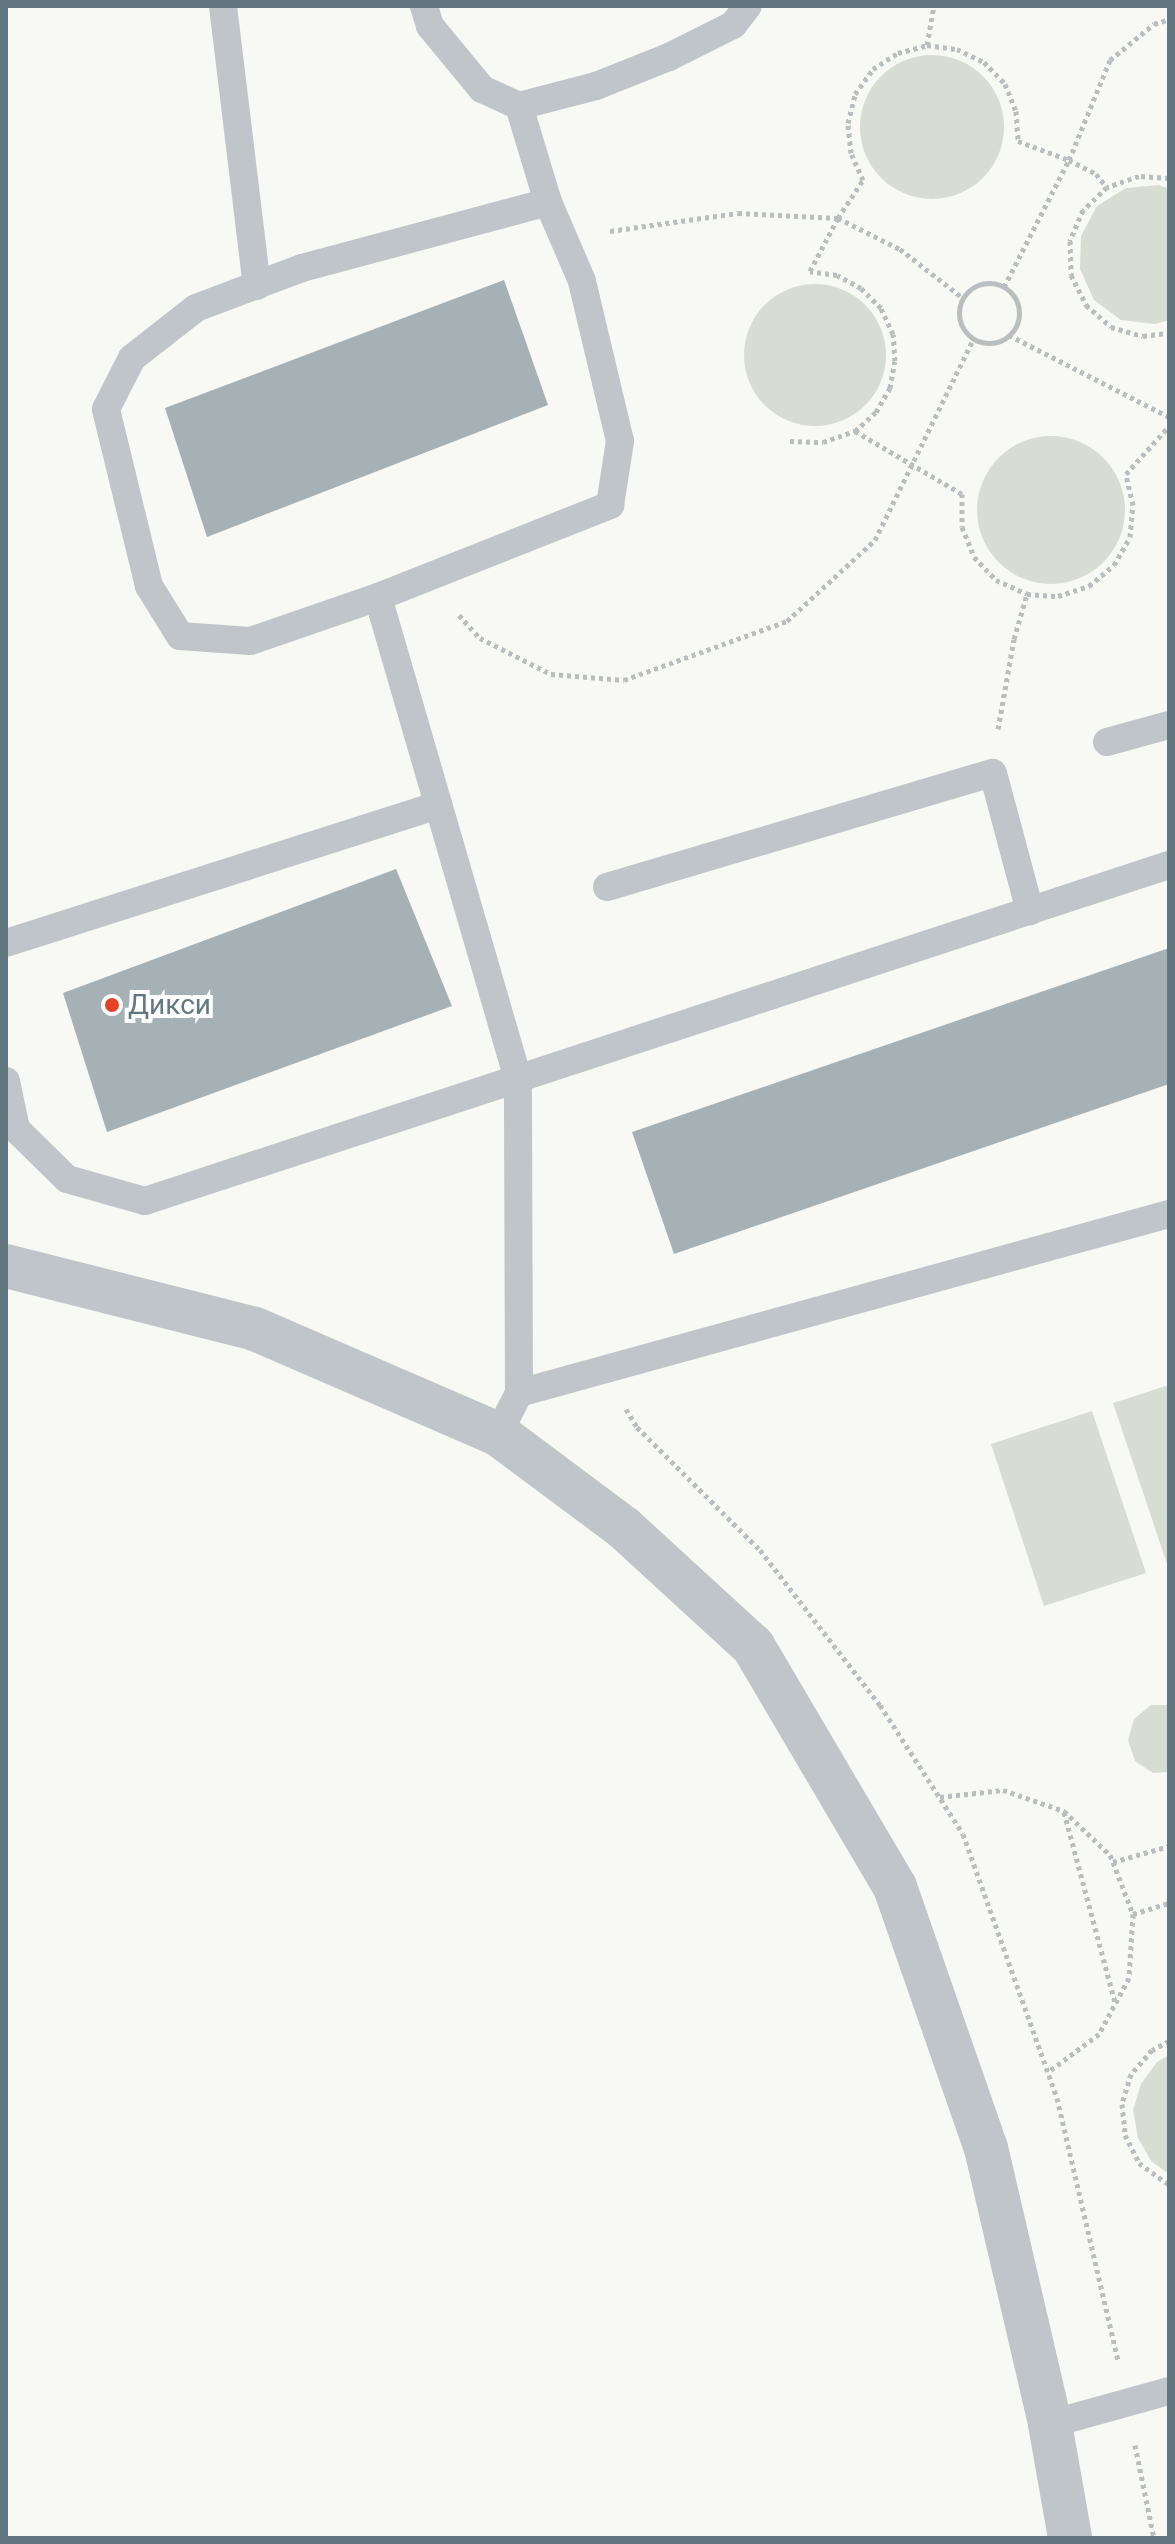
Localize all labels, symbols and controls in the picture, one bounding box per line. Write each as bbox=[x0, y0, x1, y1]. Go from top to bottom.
place label: Дикси bbox=[128, 988, 211, 1022]
marker: Дикси bbox=[103, 996, 121, 1014]

